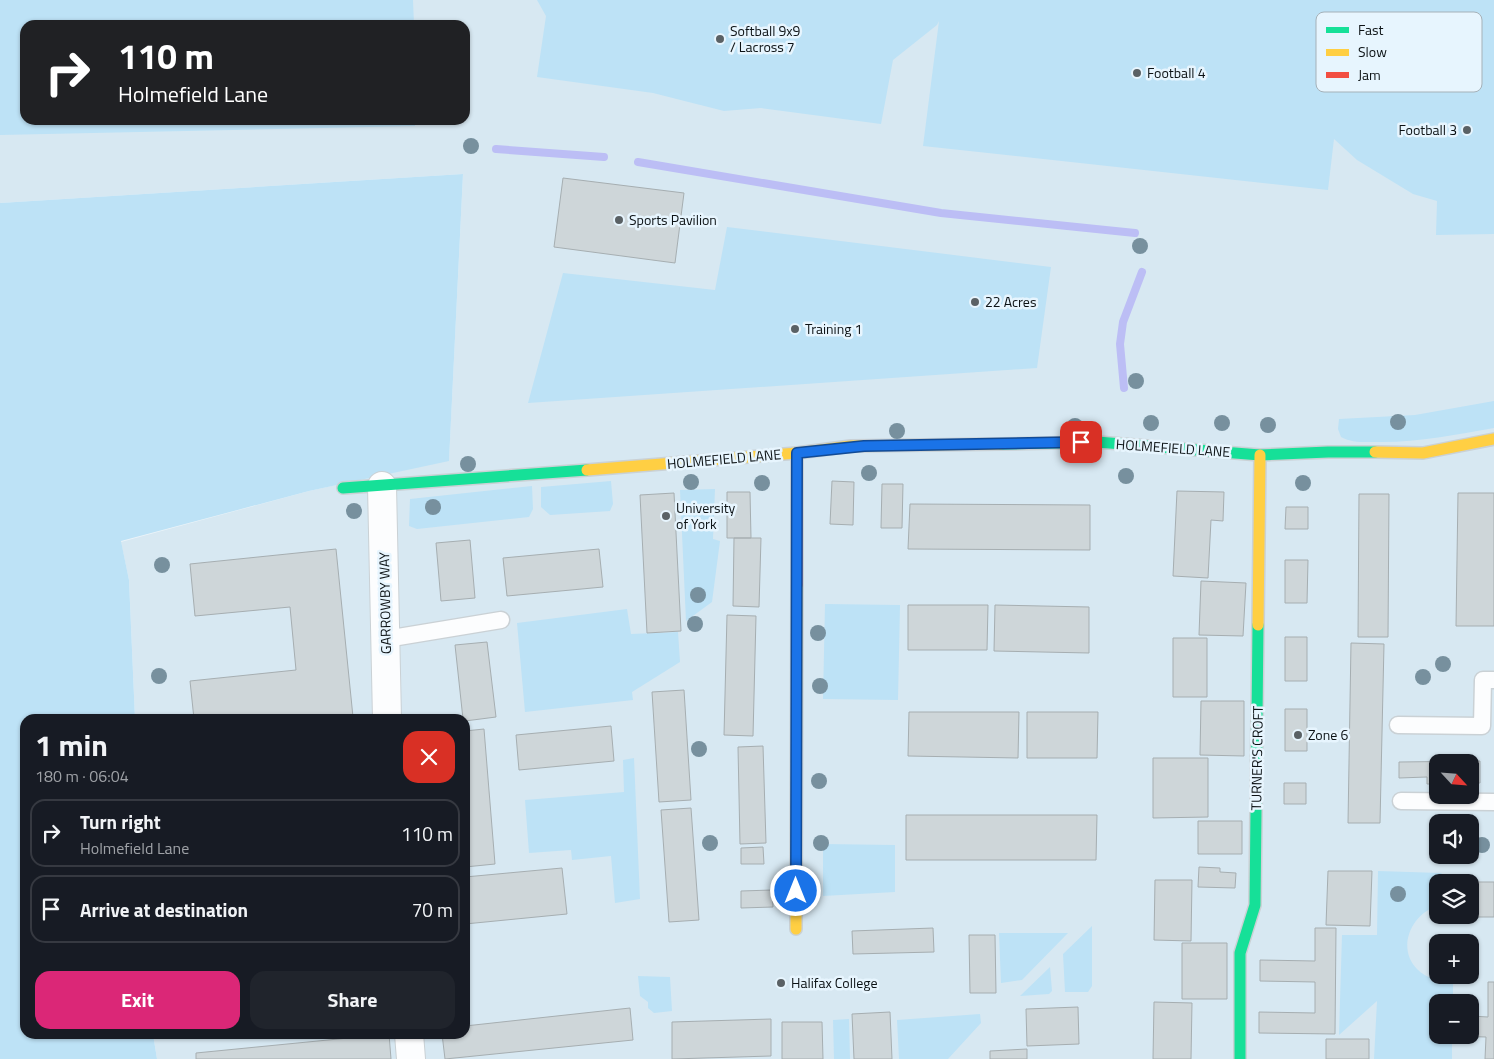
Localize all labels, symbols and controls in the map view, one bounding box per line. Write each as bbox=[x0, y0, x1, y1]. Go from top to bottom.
legend bbox=[1316, 12, 1482, 92]
text: Fast bbox=[1358, 19, 1383, 40]
place label: Softball 9x9 / Lacross 7 bbox=[730, 20, 801, 57]
text: 110 m bbox=[118, 29, 214, 83]
marker: Softball 9x9 / Lacross 7 bbox=[714, 33, 726, 45]
icon: right bbox=[35, 40, 100, 105]
text: Slow bbox=[1358, 41, 1387, 62]
place label: Football 4 bbox=[1147, 62, 1206, 83]
text: Jam bbox=[1358, 64, 1381, 85]
marker: Football 4 bbox=[1131, 67, 1143, 79]
text: Holmefield Lane bbox=[118, 77, 268, 111]
place label: Football 3 bbox=[1398, 119, 1457, 140]
marker: Football 3 bbox=[1461, 124, 1473, 136]
place label: Sports Pavilion bbox=[629, 209, 717, 230]
marker: Sports Pavilion bbox=[613, 214, 625, 226]
place label: 22 Acres bbox=[985, 291, 1036, 312]
marker: 22 Acres bbox=[969, 296, 981, 308]
place label: Training 1 bbox=[805, 318, 862, 339]
marker: Training 1 bbox=[789, 323, 801, 335]
pin bbox=[1060, 421, 1102, 463]
icon: arrive bbox=[1067, 428, 1095, 456]
street label: HOLMEFIELD LANE bbox=[1115, 433, 1231, 462]
street label: HOLMEFIELD LANE bbox=[666, 443, 782, 474]
place label: University of York bbox=[676, 497, 736, 534]
marker: University of York bbox=[660, 510, 672, 522]
street label: GARROWBY WAY bbox=[373, 551, 396, 654]
street label: TURNER'S CROFT bbox=[1245, 705, 1268, 810]
text: 1 min bbox=[35, 722, 108, 768]
place label: Zone 6 bbox=[1308, 724, 1348, 745]
marker: Zone 6 bbox=[1292, 729, 1304, 741]
button: close bbox=[403, 731, 455, 783]
north arrow bbox=[1429, 754, 1479, 804]
map controls bbox=[1429, 754, 1479, 1044]
text: 180 m · 06:04 bbox=[35, 764, 129, 788]
text: Turn right bbox=[80, 807, 161, 836]
button: sound bbox=[1429, 814, 1479, 864]
icon: right bbox=[37, 819, 65, 847]
text: 110 m bbox=[401, 819, 453, 848]
text: Holmefield Lane bbox=[80, 836, 189, 860]
position arrow bbox=[769, 864, 821, 916]
button: layers bbox=[1429, 874, 1479, 924]
icon: arrive bbox=[37, 895, 65, 923]
text: Arrive at destination bbox=[80, 895, 248, 924]
text: 70 m bbox=[412, 895, 453, 924]
button: + bbox=[1429, 934, 1479, 984]
button: Exit bbox=[35, 971, 240, 1029]
button: Share bbox=[250, 971, 455, 1029]
place label: Halifax College bbox=[791, 972, 878, 993]
marker: Halifax College bbox=[775, 977, 787, 989]
button: − bbox=[1429, 994, 1479, 1044]

